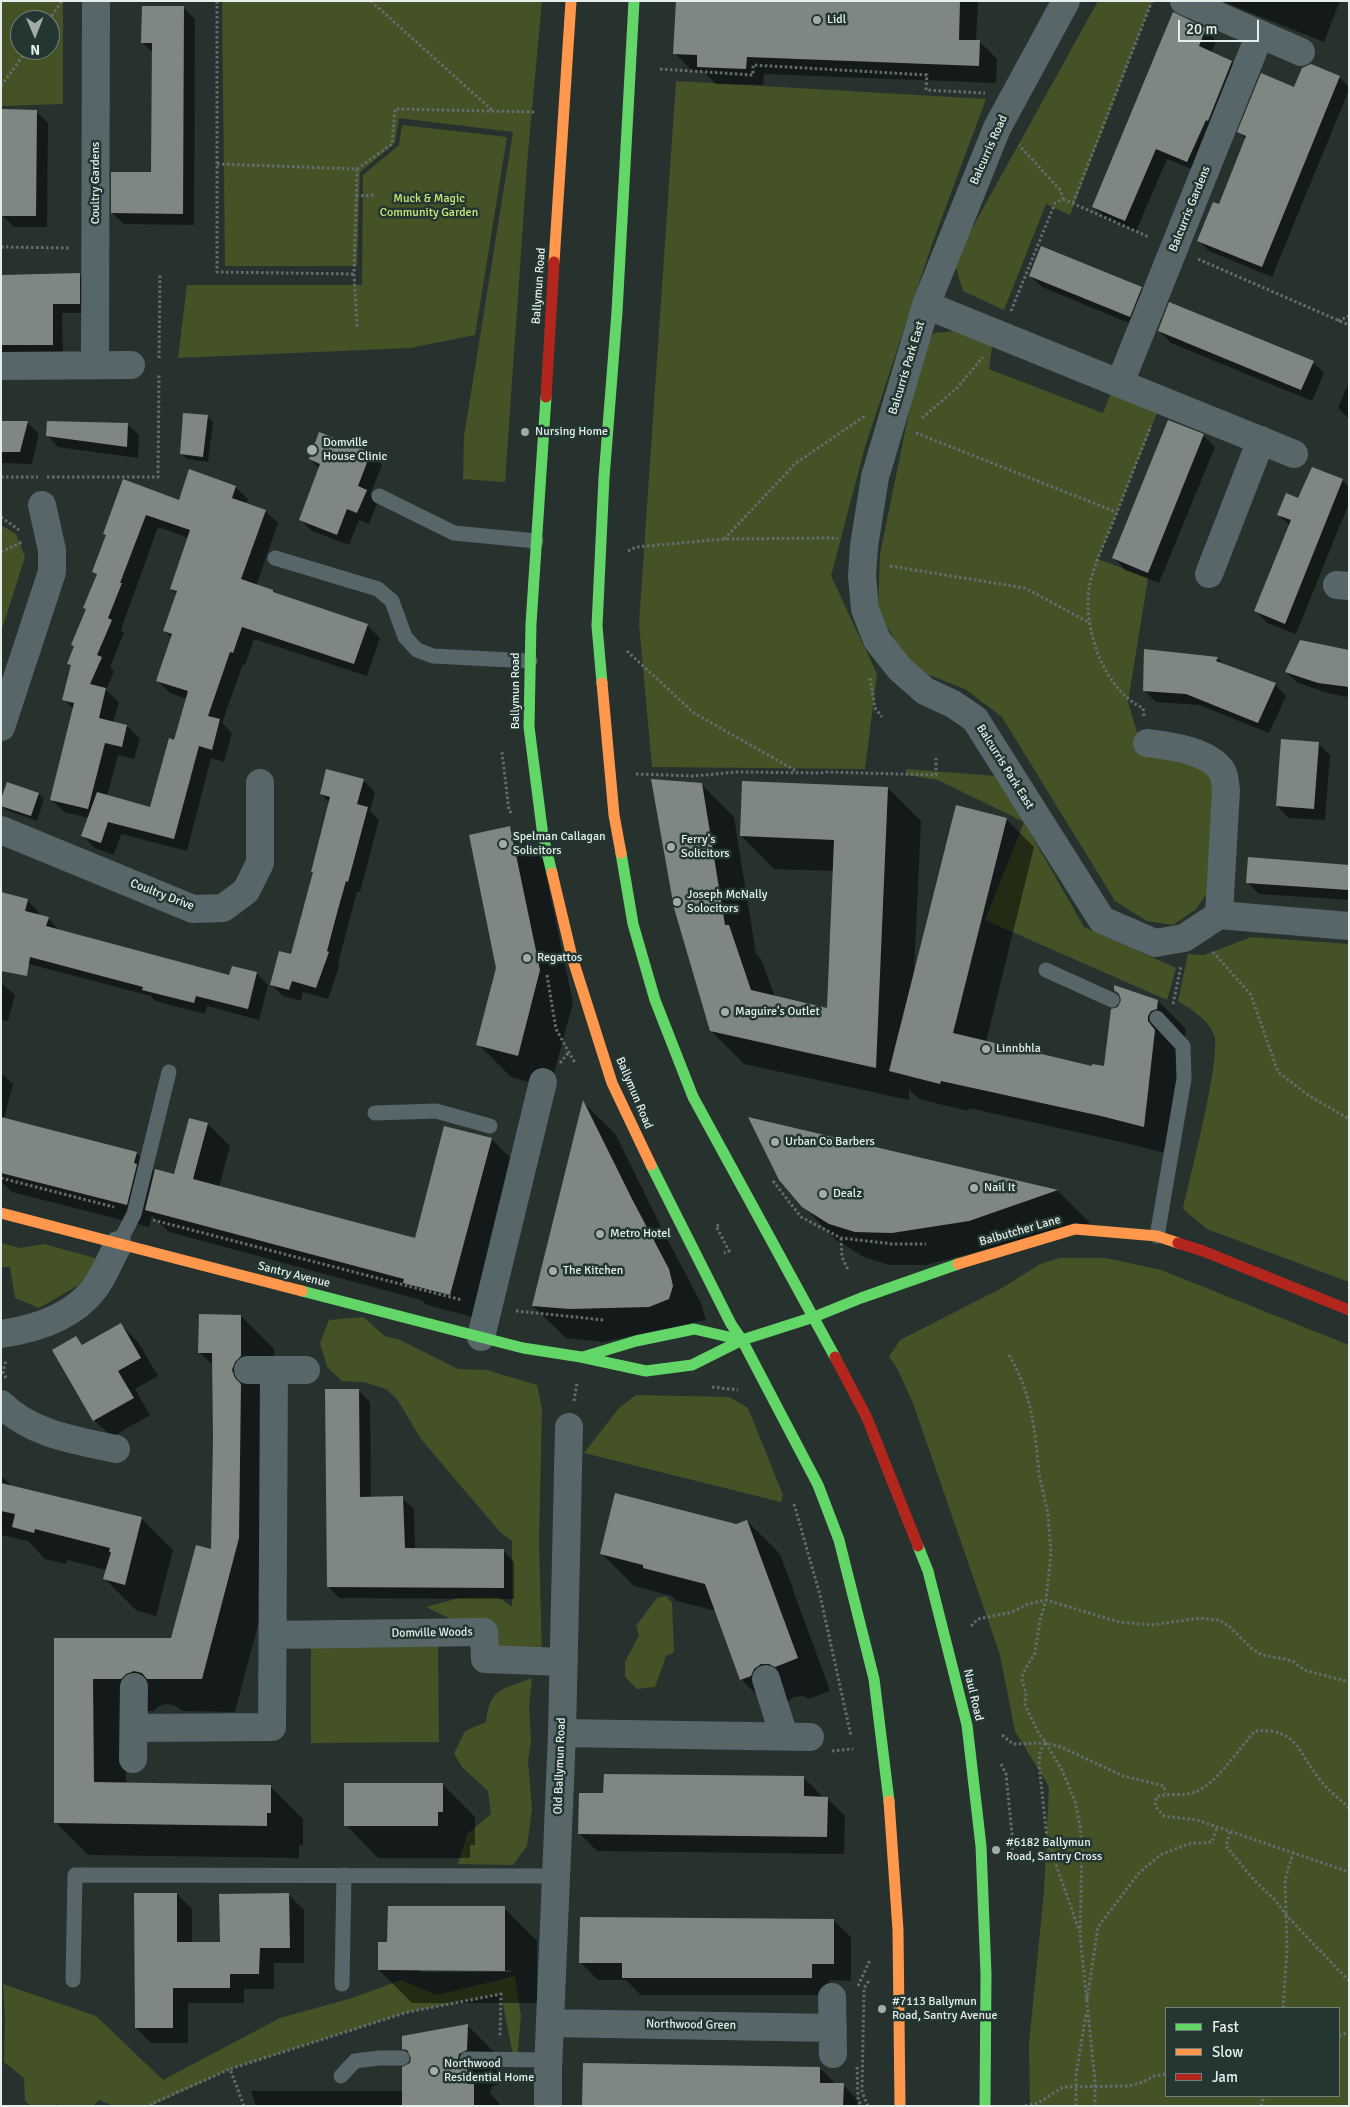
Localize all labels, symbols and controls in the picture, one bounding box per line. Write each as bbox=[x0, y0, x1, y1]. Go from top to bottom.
north arrow bbox=[10, 10, 60, 60]
scale bar bbox=[1180, 10, 1261, 42]
place label: Lidl bbox=[827, 13, 846, 27]
marker: Lidl bbox=[811, 14, 823, 26]
text: 20 m bbox=[1186, 20, 1217, 38]
text: N bbox=[30, 41, 40, 58]
street label: Balcurris Road bbox=[967, 113, 1011, 187]
street label: Coultry Gardens bbox=[89, 142, 103, 224]
street label: Balcurris Gardens bbox=[1166, 164, 1214, 254]
park label: Muck & Magic Community Garden bbox=[380, 192, 478, 220]
street label: Ballymun Road bbox=[529, 247, 549, 325]
street label: Balcurris Park East bbox=[886, 319, 928, 417]
place label: Nursing Home bbox=[535, 425, 608, 439]
marker: Nursing Home bbox=[519, 426, 531, 438]
place label: Domville House Clinic bbox=[323, 436, 387, 464]
marker: Domville House Clinic bbox=[305, 443, 319, 457]
street label: Ballymun Road bbox=[509, 653, 523, 729]
street label: Balcurris Park East bbox=[973, 722, 1037, 812]
place label: Spelman Callagan Solicitors bbox=[513, 830, 606, 858]
place label: Ferry's Solicitors bbox=[681, 833, 730, 861]
marker: Spelman Callagan Solicitors bbox=[497, 838, 509, 850]
marker: Ferry's Solicitors bbox=[665, 841, 677, 853]
street label: Coultry Drive bbox=[128, 876, 196, 914]
place label: Joseph McNally Solocitors bbox=[687, 888, 767, 916]
marker: Joseph McNally Solocitors bbox=[671, 896, 683, 908]
place label: Regattos bbox=[537, 951, 582, 965]
marker: Regattos bbox=[521, 952, 533, 964]
place label: Maguire's Outlet bbox=[735, 1005, 820, 1019]
marker: Maguire's Outlet bbox=[719, 1006, 731, 1018]
place label: Linnbhla bbox=[996, 1042, 1041, 1056]
marker: Linnbhla bbox=[980, 1043, 992, 1055]
street label: Ballymun Road bbox=[612, 1055, 656, 1131]
place label: Urban Co Barbers bbox=[785, 1135, 875, 1149]
marker: Urban Co Barbers bbox=[769, 1136, 781, 1148]
place label: Nail It bbox=[984, 1181, 1015, 1195]
marker: Nail It bbox=[968, 1182, 980, 1194]
place label: Dealz bbox=[833, 1187, 862, 1201]
marker: Dealz bbox=[817, 1188, 829, 1200]
street label: Balbutcher Lane bbox=[978, 1213, 1062, 1249]
place label: Metro Hotel bbox=[610, 1227, 671, 1241]
marker: Metro Hotel bbox=[594, 1228, 606, 1240]
street label: Santry Avenue bbox=[256, 1259, 332, 1291]
place label: The Kitchen bbox=[563, 1264, 623, 1278]
marker: The Kitchen bbox=[547, 1265, 559, 1277]
street label: Domville Woods bbox=[391, 1625, 473, 1641]
street label: Naul Road bbox=[960, 1668, 986, 1722]
street label: Old Ballymun Road bbox=[551, 1717, 569, 1815]
place label: #6182 Ballymun Road, Santry Cross bbox=[1006, 1836, 1102, 1864]
marker: #6182 Ballymun Road, Santry Cross bbox=[990, 1844, 1002, 1856]
place label: #7113 Ballymun Road, Santry Avenue bbox=[892, 1995, 998, 2023]
marker: #7113 Ballymun Road, Santry Avenue bbox=[876, 2003, 888, 2015]
legend bbox=[1165, 2007, 1340, 2097]
street label: Northwood Green bbox=[646, 2017, 736, 2033]
text: Fast bbox=[1212, 2018, 1239, 2036]
text: Slow bbox=[1212, 2043, 1243, 2061]
place label: Northwood Residential Home bbox=[444, 2057, 534, 2085]
marker: Northwood Residential Home bbox=[428, 2065, 440, 2077]
text: Jam bbox=[1212, 2068, 1238, 2086]

